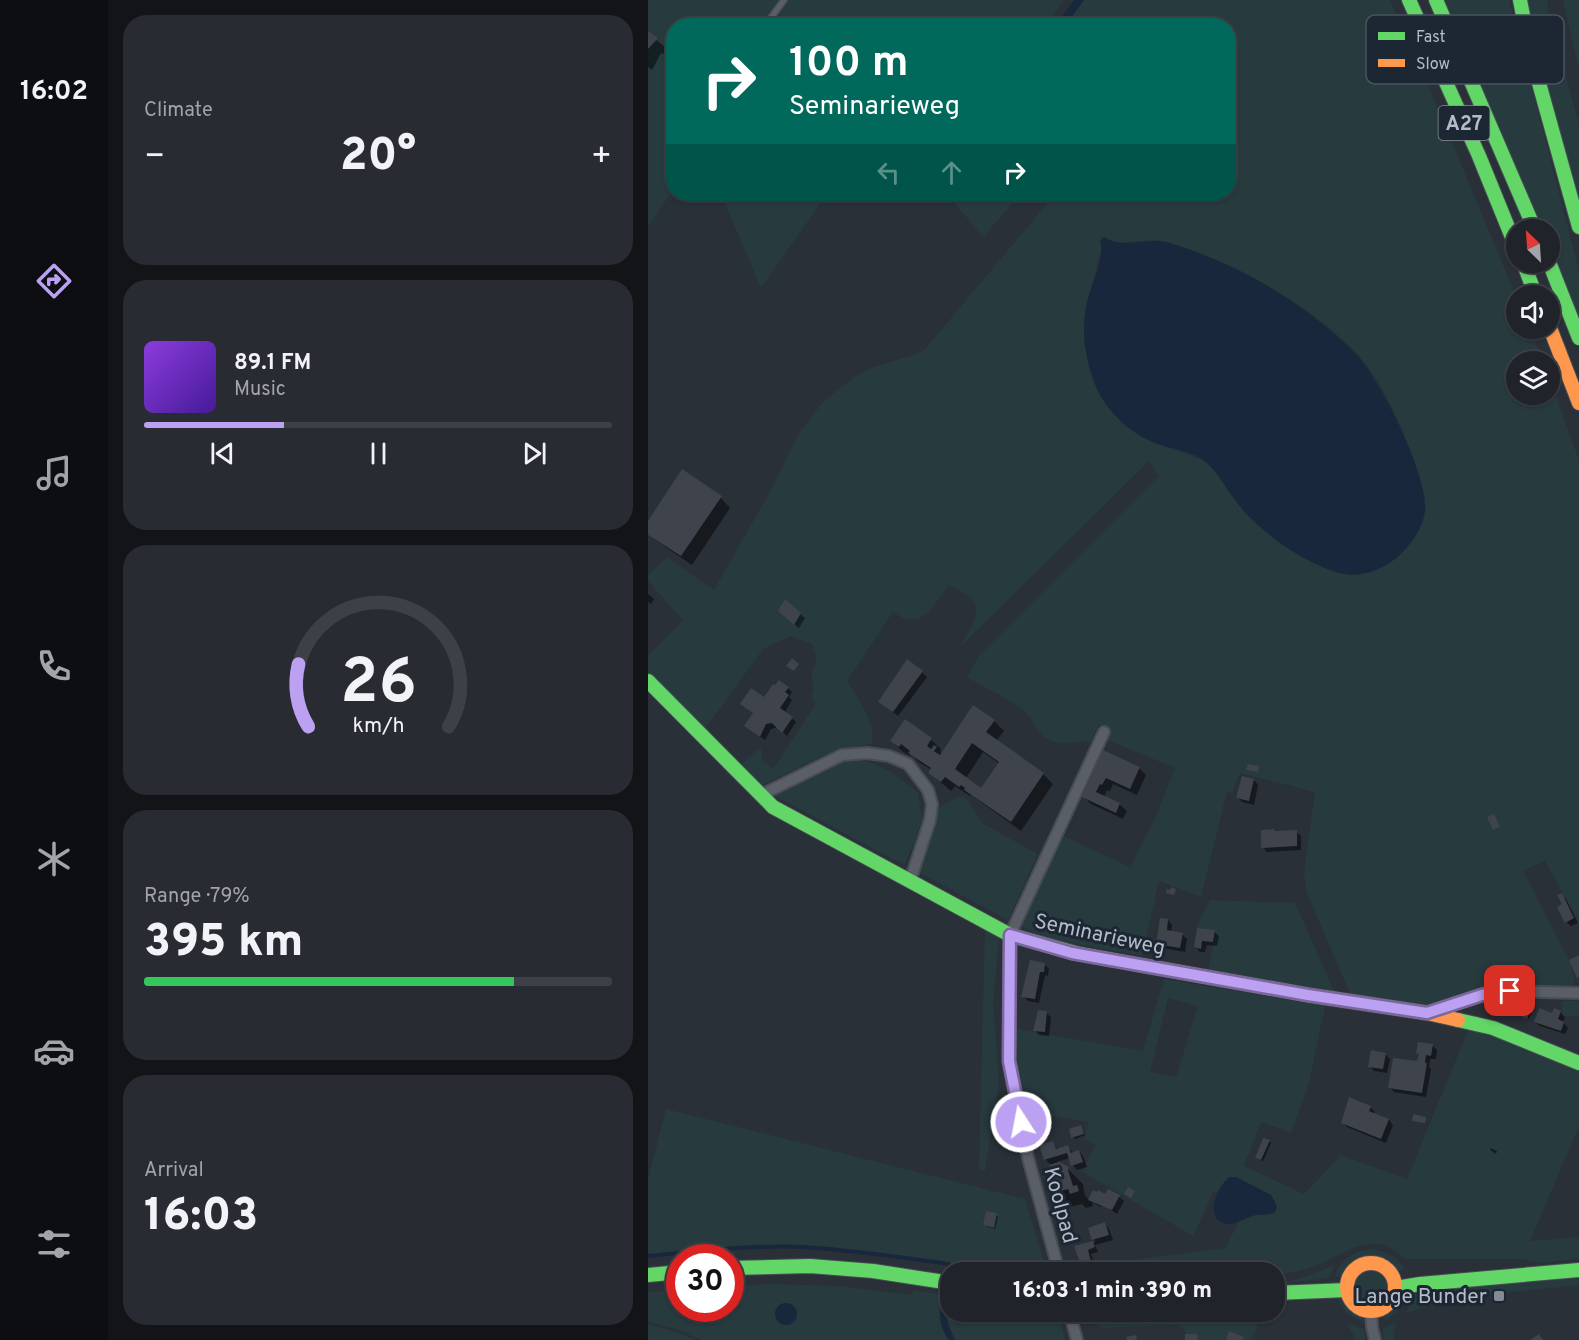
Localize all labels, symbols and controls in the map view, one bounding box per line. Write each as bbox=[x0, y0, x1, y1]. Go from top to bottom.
legend bbox=[1366, 15, 1564, 84]
text: Fast bbox=[1416, 28, 1446, 48]
text: 100 m bbox=[789, 38, 908, 91]
icon: right bbox=[690, 42, 768, 120]
text: Slow bbox=[1416, 55, 1450, 75]
text: 16:02 bbox=[20, 75, 88, 109]
text: Seminarieweg bbox=[789, 90, 960, 124]
text: Climate bbox=[144, 98, 213, 124]
road number: A27 bbox=[1438, 106, 1490, 140]
text: 20° bbox=[340, 129, 416, 186]
text: − bbox=[144, 137, 165, 179]
text: + bbox=[591, 137, 612, 179]
icon: left bbox=[872, 156, 905, 189]
icon: ahead bbox=[935, 156, 968, 189]
icon: right bbox=[998, 156, 1031, 189]
north arrow bbox=[1506, 219, 1560, 273]
map controls bbox=[1506, 219, 1560, 405]
icon: directions bbox=[33, 260, 75, 302]
button: sound bbox=[1506, 285, 1560, 339]
text: 89.1 FM bbox=[234, 350, 311, 377]
button: layers bbox=[1506, 351, 1560, 405]
text: Music bbox=[234, 377, 286, 403]
icon: previous bbox=[206, 437, 239, 470]
icon: pause bbox=[362, 437, 395, 470]
icon: next bbox=[518, 437, 551, 470]
icon: music bbox=[33, 452, 75, 494]
icon: phone bbox=[33, 645, 75, 687]
text: 26 bbox=[340, 646, 416, 725]
text: km/h bbox=[352, 713, 404, 740]
icon: climate bbox=[33, 838, 75, 880]
text: Range · 79% bbox=[144, 884, 250, 910]
street label: Seminarieweg bbox=[1032, 908, 1167, 962]
text: 395 km bbox=[144, 915, 303, 972]
pin bbox=[1484, 965, 1535, 1016]
icon: arrive bbox=[1493, 974, 1526, 1007]
icon: car bbox=[33, 1030, 75, 1072]
position arrow bbox=[989, 1090, 1053, 1154]
text: Arrival bbox=[144, 1158, 204, 1184]
street label: Koolpad bbox=[1036, 1164, 1083, 1247]
text: 16:03 bbox=[144, 1189, 258, 1246]
icon: filters bbox=[33, 1223, 75, 1265]
speed limit sign: 30 bbox=[666, 1244, 744, 1322]
text: 16:03 · 1 min · 390 m bbox=[1013, 1278, 1212, 1305]
place label: Lange Bunder bbox=[1354, 1284, 1487, 1311]
marker: Lange Bunder bbox=[1492, 1289, 1506, 1303]

